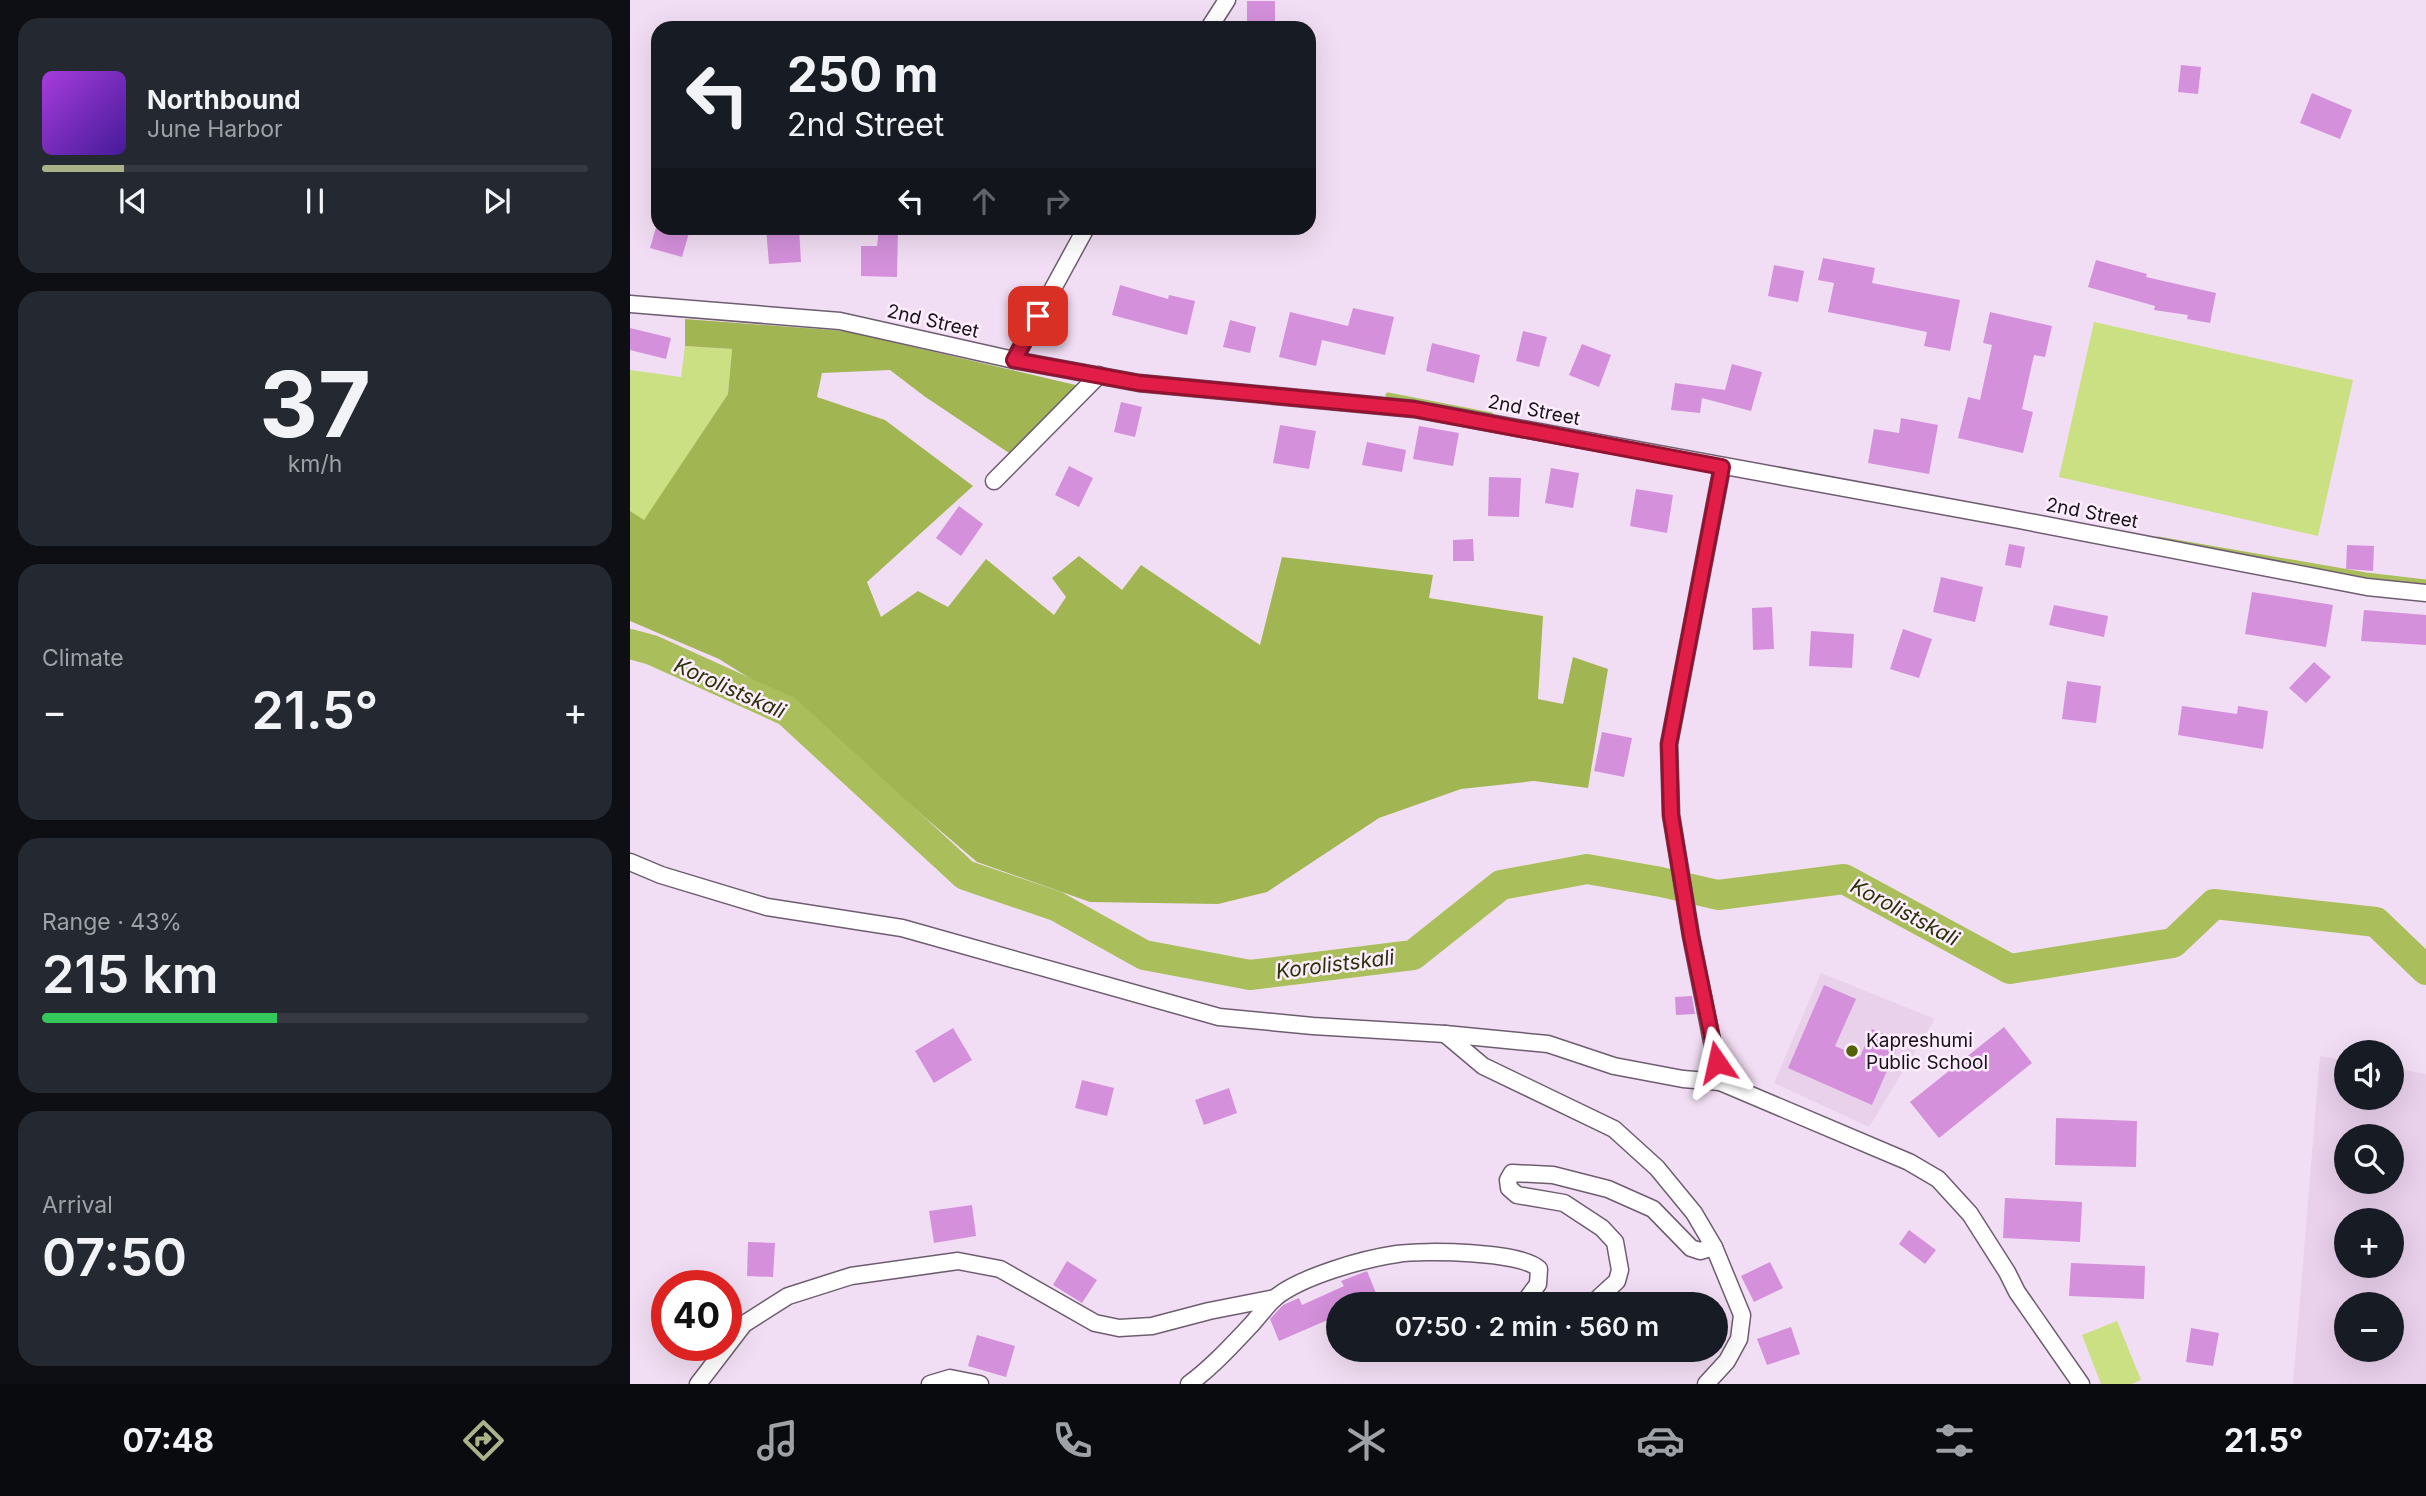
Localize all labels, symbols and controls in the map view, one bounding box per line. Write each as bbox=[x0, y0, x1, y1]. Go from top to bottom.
text: 250 m bbox=[787, 45, 939, 104]
icon: left bbox=[672, 49, 763, 140]
text: Northbound bbox=[147, 84, 301, 115]
text: 2nd Street bbox=[787, 105, 944, 144]
text: June Harbor bbox=[147, 115, 283, 143]
icon: previous bbox=[114, 182, 152, 220]
icon: pause bbox=[296, 182, 334, 220]
icon: next bbox=[478, 182, 516, 220]
icon: left bbox=[892, 182, 930, 220]
icon: ahead bbox=[965, 182, 1003, 220]
icon: right bbox=[1038, 182, 1076, 220]
pin bbox=[1008, 286, 1068, 346]
icon: arrive bbox=[1019, 297, 1057, 335]
street label: 2nd Street bbox=[885, 299, 981, 343]
text: 37 bbox=[259, 349, 371, 459]
street label: 2nd Street bbox=[1486, 390, 1582, 430]
text: km/h bbox=[288, 450, 342, 478]
street label: 2nd Street bbox=[2044, 493, 2140, 533]
text: Climate bbox=[42, 644, 124, 672]
water label: Korolistskali bbox=[670, 652, 790, 724]
text: 21.5° bbox=[252, 679, 378, 742]
text: − bbox=[42, 688, 67, 734]
text: + bbox=[563, 688, 588, 734]
water label: Korolistskali bbox=[1847, 873, 1964, 951]
text: Range · 43% bbox=[42, 908, 182, 936]
text: 215 km bbox=[42, 943, 219, 1006]
water label: Korolistskali bbox=[1274, 944, 1397, 984]
position arrow bbox=[1680, 1025, 1754, 1099]
place label: Kapreshumi Public School bbox=[1866, 1029, 1988, 1074]
map controls bbox=[2334, 1040, 2404, 1362]
button: sound bbox=[2334, 1040, 2404, 1110]
marker: Kapreshumi Public School bbox=[1844, 1043, 1860, 1059]
button: search bbox=[2334, 1124, 2404, 1194]
text: Arrival bbox=[42, 1191, 113, 1219]
button: + bbox=[2334, 1208, 2404, 1278]
text: 07:50 bbox=[42, 1226, 187, 1289]
speed limit sign: 40 bbox=[651, 1270, 742, 1361]
button: − bbox=[2334, 1292, 2404, 1362]
text: 07:50 · 2 min · 560 m bbox=[1395, 1311, 1659, 1342]
icon: directions bbox=[459, 1416, 508, 1465]
icon: music bbox=[753, 1416, 802, 1465]
icon: phone bbox=[1048, 1416, 1097, 1465]
icon: climate bbox=[1342, 1416, 1391, 1465]
icon: car bbox=[1636, 1416, 1685, 1465]
icon: filters bbox=[1930, 1416, 1979, 1465]
text: 07:48 bbox=[123, 1421, 214, 1460]
text: 21.5° bbox=[2224, 1421, 2303, 1460]

